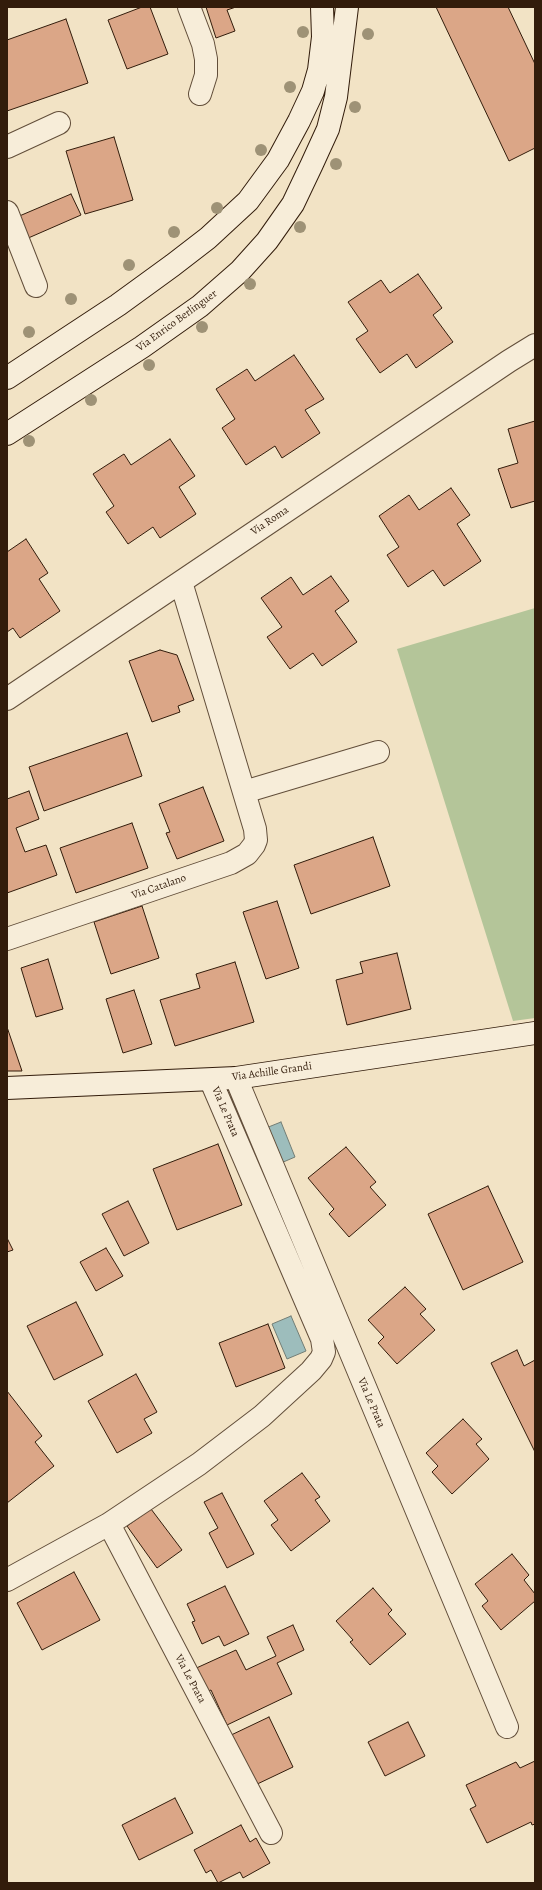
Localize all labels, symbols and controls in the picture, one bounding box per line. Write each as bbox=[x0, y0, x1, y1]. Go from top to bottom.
street label: Via Enrico Berlinguer bbox=[134, 287, 220, 355]
street label: Via Roma bbox=[249, 504, 291, 538]
street label: Via Catalano bbox=[130, 872, 188, 902]
street label: Via Achille Grandi bbox=[231, 1060, 313, 1084]
street label: Via Le Prata bbox=[209, 1085, 241, 1139]
street label: Via Le Prata bbox=[355, 1376, 387, 1430]
street label: Via Le Prata bbox=[172, 1652, 208, 1706]

